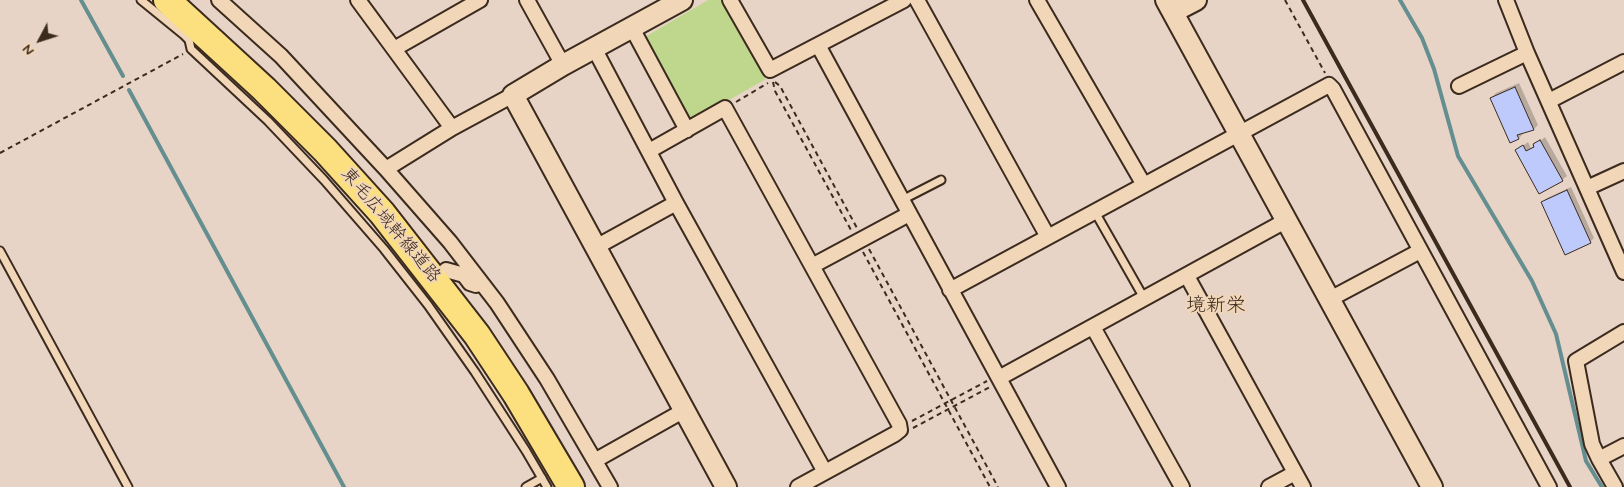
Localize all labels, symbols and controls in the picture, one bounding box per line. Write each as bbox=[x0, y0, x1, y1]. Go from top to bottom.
north arrow bbox=[15, 15, 65, 65]
text: N bbox=[19, 40, 38, 59]
street label: 東毛広域幹線道路 bbox=[335, 164, 445, 288]
district label: 境新栄 bbox=[1186, 295, 1246, 319]

